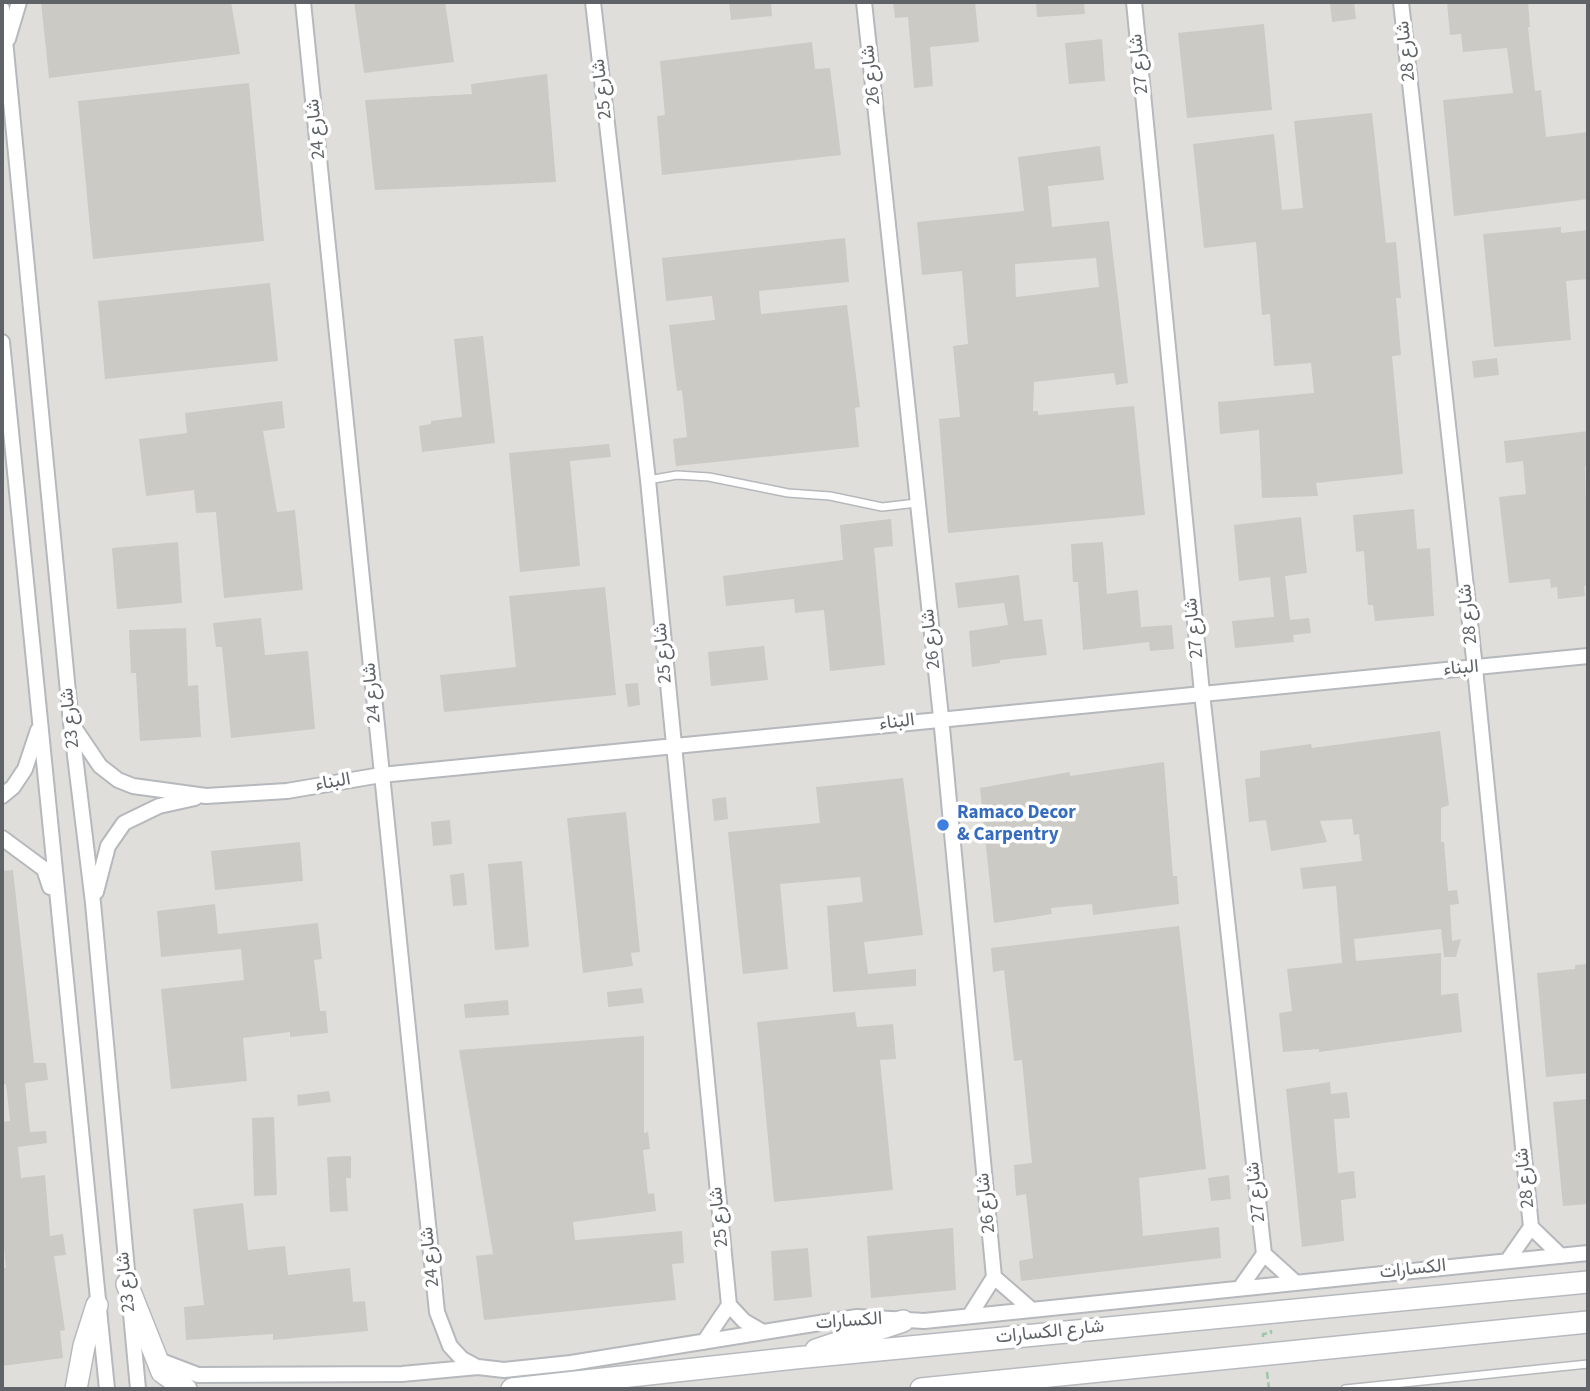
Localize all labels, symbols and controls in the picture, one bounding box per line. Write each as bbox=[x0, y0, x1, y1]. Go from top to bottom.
street label: شارع 28 bbox=[1392, 20, 1422, 82]
street label: شارع 27 bbox=[1125, 33, 1155, 95]
street label: شارع 26 bbox=[857, 44, 887, 106]
street label: شارع 25 bbox=[588, 57, 618, 121]
street label: شارع 24 bbox=[302, 98, 332, 160]
street label: شارع 28 bbox=[1454, 583, 1484, 645]
street label: شارع 27 bbox=[1180, 597, 1210, 659]
street label: شارع 26 bbox=[917, 608, 947, 670]
street label: شارع 25 bbox=[650, 622, 678, 684]
street label: البناء bbox=[1442, 656, 1480, 682]
street label: شارع 24 bbox=[359, 662, 387, 724]
street label: شارع 23 bbox=[56, 687, 86, 749]
street label: البناء bbox=[878, 710, 916, 736]
street label: البناء bbox=[314, 769, 352, 797]
place label: Ramaco Decor & Carpentry bbox=[957, 803, 1076, 847]
marker: Ramaco Decor & Carpentry bbox=[935, 817, 951, 833]
street label: شارع 28 bbox=[1511, 1147, 1541, 1209]
street label: شارع 27 bbox=[1242, 1161, 1272, 1223]
street label: شارع 26 bbox=[972, 1172, 1002, 1234]
street label: شارع 25 bbox=[705, 1186, 735, 1248]
street label: شارع 24 bbox=[416, 1226, 446, 1288]
street label: شارع 23 bbox=[112, 1251, 142, 1313]
street label: الكسارات bbox=[1379, 1255, 1447, 1285]
street label: الكسارات bbox=[815, 1308, 883, 1336]
street label: شارع الكسارات bbox=[995, 1316, 1105, 1350]

